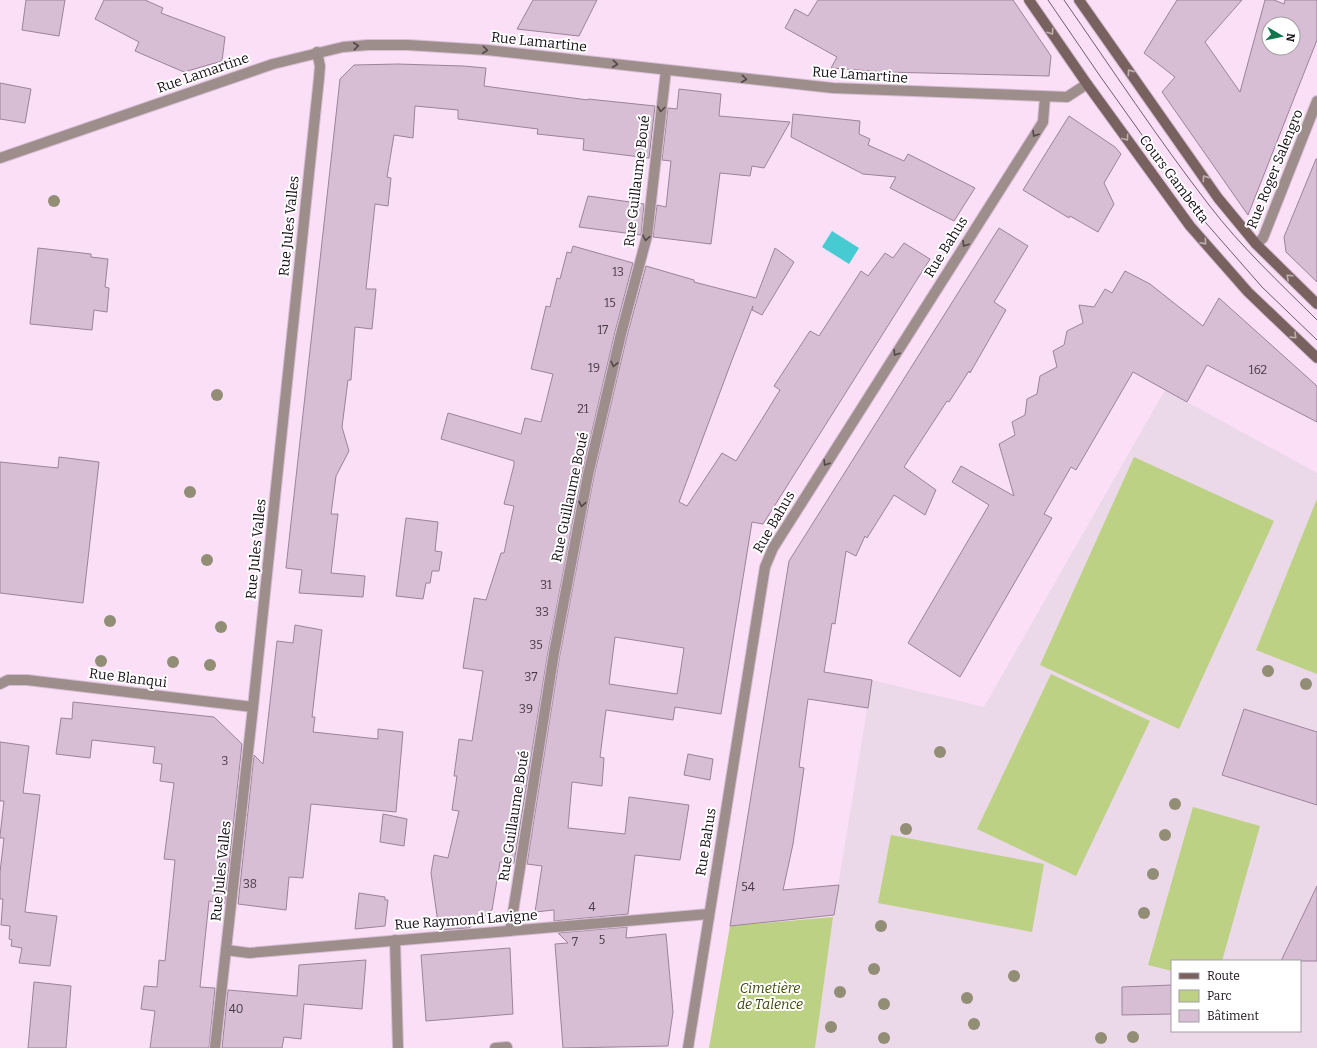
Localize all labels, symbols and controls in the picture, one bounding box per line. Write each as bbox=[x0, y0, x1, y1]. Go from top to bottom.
north arrow bbox=[1261, 16, 1301, 56]
one-way arrow bbox=[1046, 28, 1053, 35]
street label: Rue Lamartine bbox=[490, 29, 588, 55]
text: N bbox=[1283, 32, 1297, 43]
one-way arrow bbox=[353, 42, 359, 51]
one-way arrow bbox=[482, 46, 488, 55]
street label: Rue Lamartine bbox=[155, 49, 251, 97]
one-way arrow bbox=[612, 60, 618, 69]
street label: Rue Lamartine bbox=[811, 63, 909, 87]
one-way arrow bbox=[1127, 69, 1135, 76]
one-way arrow bbox=[741, 75, 747, 84]
one-way arrow bbox=[657, 105, 666, 112]
street label: Rue Roger Salengro bbox=[1243, 107, 1307, 231]
street label: Rue Guillaume Boué bbox=[620, 114, 654, 248]
one-way arrow bbox=[1032, 130, 1040, 137]
street label: Cours Gambetta bbox=[1135, 132, 1213, 226]
one-way arrow bbox=[1122, 134, 1129, 141]
street label: Rue Jules Valles bbox=[275, 175, 303, 277]
one-way arrow bbox=[1202, 175, 1210, 182]
street label: Rue Bahus bbox=[921, 213, 971, 281]
one-way arrow bbox=[642, 234, 651, 241]
one-way arrow bbox=[1200, 238, 1207, 245]
one-way arrow bbox=[963, 239, 970, 246]
house number: 13 bbox=[612, 265, 624, 279]
one-way arrow bbox=[1286, 274, 1294, 282]
house number: 15 bbox=[604, 296, 616, 310]
house number: 17 bbox=[598, 323, 608, 337]
one-way arrow bbox=[1289, 331, 1297, 339]
one-way arrow bbox=[893, 349, 901, 356]
one-way arrow bbox=[610, 360, 619, 367]
house number: 19 bbox=[588, 361, 600, 375]
house number: 162 bbox=[1249, 363, 1267, 377]
house number: 21 bbox=[577, 402, 589, 416]
street label: Rue Guillaume Boué bbox=[548, 430, 592, 564]
one-way arrow bbox=[824, 459, 831, 466]
street label: Rue Bahus bbox=[749, 488, 799, 556]
street label: Rue Jules Valles bbox=[242, 498, 270, 600]
one-way arrow bbox=[579, 501, 587, 507]
house number: 31 bbox=[540, 578, 552, 592]
house number: 33 bbox=[535, 605, 549, 619]
house number: 35 bbox=[529, 638, 543, 652]
street label: Rue Blanqui bbox=[88, 665, 168, 691]
house number: 37 bbox=[525, 670, 537, 684]
house number: 39 bbox=[519, 702, 533, 716]
street label: Rue Guillaume Boué bbox=[495, 749, 533, 883]
house number: 3 bbox=[222, 754, 229, 768]
street label: Rue Bahus bbox=[692, 807, 720, 877]
street label: Rue Jules Valles bbox=[207, 820, 235, 922]
house number: 38 bbox=[243, 877, 257, 891]
house number: 54 bbox=[741, 880, 755, 894]
house number: 4 bbox=[588, 900, 596, 914]
street label: Rue Raymond Lavigne bbox=[394, 907, 538, 933]
house number: 5 bbox=[599, 933, 605, 947]
house number: 7 bbox=[572, 935, 578, 949]
legend bbox=[1171, 960, 1301, 1032]
text: Route bbox=[1207, 969, 1240, 983]
park label: Cimetière de Talence bbox=[737, 980, 803, 1013]
text: Parc bbox=[1207, 989, 1232, 1003]
house number: 40 bbox=[229, 1002, 243, 1016]
text: Bâtiment bbox=[1207, 1009, 1260, 1023]

